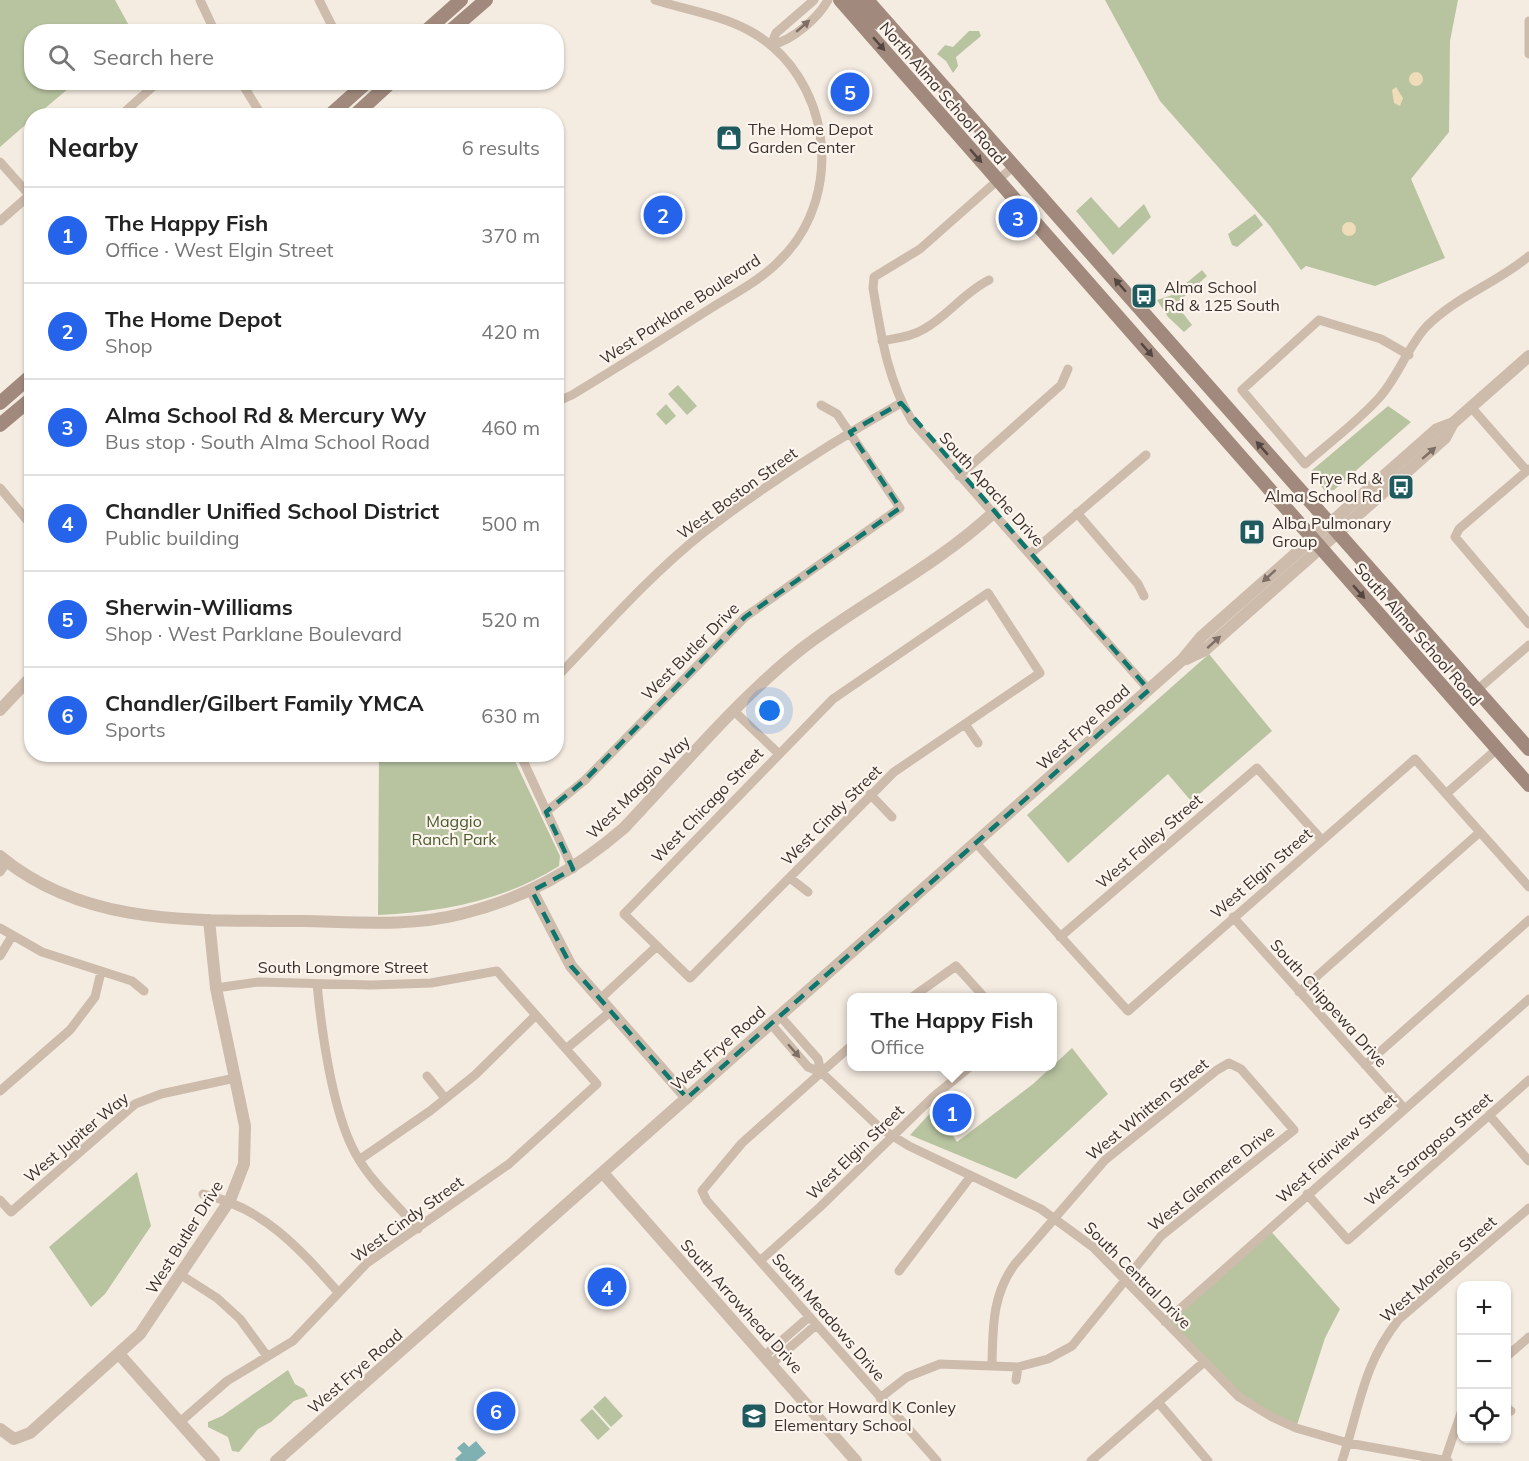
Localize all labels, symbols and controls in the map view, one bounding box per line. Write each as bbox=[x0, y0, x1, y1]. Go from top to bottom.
street label: North Alma School Road bbox=[876, 18, 1010, 168]
one-way arrow bbox=[795, 20, 810, 33]
search box bbox=[24, 24, 564, 90]
one-way arrow bbox=[872, 36, 885, 52]
icon: search bbox=[45, 41, 78, 74]
text: Search here bbox=[93, 43, 214, 71]
pin: 5 bbox=[830, 70, 870, 115]
place label: The Home Depot Garden Center bbox=[748, 119, 874, 157]
shop icon: The Home Depot Garden Center bbox=[714, 123, 744, 153]
text: Nearby bbox=[48, 131, 138, 164]
text: 6 results bbox=[462, 135, 540, 160]
one-way arrow bbox=[969, 148, 982, 163]
pin: 2 bbox=[644, 192, 682, 238]
pin: 3 bbox=[998, 196, 1038, 240]
text: The Happy Fish bbox=[105, 209, 268, 237]
text: 1 bbox=[62, 223, 74, 248]
text: 370 m bbox=[481, 223, 540, 248]
text: Office · West Elgin Street bbox=[105, 237, 334, 262]
street label: West Parklane Boulevard bbox=[596, 250, 764, 368]
place label: Alma School Rd & 125 South bbox=[1164, 277, 1280, 315]
one-way arrow bbox=[1114, 278, 1127, 293]
bus stop icon: Alma School Rd & 125 South bbox=[1129, 281, 1159, 311]
text: The Home Depot bbox=[105, 305, 282, 333]
text: 2 bbox=[62, 319, 74, 344]
text: 420 m bbox=[481, 319, 540, 344]
text: Shop bbox=[105, 333, 153, 358]
one-way arrow bbox=[1140, 342, 1153, 357]
text: Alma School Rd & Mercury Wy bbox=[105, 401, 426, 429]
text: 3 bbox=[62, 415, 74, 440]
text: 460 m bbox=[481, 415, 540, 440]
street label: South Apache Drive bbox=[935, 428, 1049, 550]
text: Bus stop · South Alma School Road bbox=[105, 429, 430, 454]
one-way arrow bbox=[1256, 441, 1269, 456]
street label: West Boston Street bbox=[673, 442, 801, 543]
one-way arrow bbox=[1421, 447, 1436, 460]
place label: Frye Rd & Alma School Rd bbox=[1265, 468, 1382, 506]
bus stop icon: Frye Rd & Alma School Rd bbox=[1386, 472, 1416, 502]
text: Chandler Unified School District bbox=[105, 497, 439, 525]
text: 4 bbox=[62, 511, 74, 536]
text: 500 m bbox=[481, 511, 540, 536]
place label: Alba Pulmonary Group bbox=[1272, 513, 1392, 551]
hospital icon: Alba Pulmonary Group bbox=[1237, 517, 1267, 547]
text: Public building bbox=[105, 525, 240, 550]
street label: South Alma School Road bbox=[1350, 558, 1486, 710]
one-way arrow bbox=[1262, 569, 1277, 582]
one-way arrow bbox=[1352, 584, 1366, 599]
text: Sherwin-Williams bbox=[105, 593, 293, 621]
street label: West Butler Drive bbox=[637, 598, 743, 704]
text: 5 bbox=[62, 607, 74, 632]
text: 520 m bbox=[481, 607, 540, 632]
text: Shop · West Parklane Boulevard bbox=[105, 621, 402, 646]
one-way arrow bbox=[1206, 636, 1221, 649]
street label: West Frye Road bbox=[1032, 680, 1134, 774]
text: Chandler/Gilbert Family YMCA bbox=[105, 689, 424, 717]
your location bbox=[755, 696, 784, 725]
text: 6 bbox=[62, 703, 74, 728]
text: 630 m bbox=[481, 703, 540, 728]
text: Sports bbox=[105, 717, 166, 742]
street label: West Maggio Way bbox=[582, 731, 694, 843]
street label: West Chicago Street bbox=[647, 743, 767, 867]
street label: West Cindy Street bbox=[777, 760, 886, 869]
street label: West Folley Street bbox=[1092, 789, 1206, 893]
park label: Maggio Ranch Park bbox=[411, 811, 497, 849]
street label: West Elgin Street bbox=[1206, 823, 1316, 922]
street label: South Chippewa Drive bbox=[1266, 935, 1392, 1071]
street label: South Longmore Street bbox=[258, 957, 429, 977]
popup bbox=[847, 993, 1057, 1071]
street label: West Frye Road bbox=[667, 1001, 769, 1095]
text: The Happy Fish bbox=[870, 1006, 1034, 1034]
text: Office bbox=[870, 1034, 924, 1059]
one-way arrow bbox=[787, 1043, 800, 1058]
street label: West Whitten Street bbox=[1082, 1053, 1213, 1164]
street label: West Jupiter Way bbox=[20, 1087, 133, 1187]
street label: West Saragosa Street bbox=[1360, 1088, 1496, 1210]
street label: West Fairview Street bbox=[1272, 1089, 1400, 1207]
pin: 1 bbox=[932, 1090, 972, 1136]
street label: West Elgin Street bbox=[802, 1100, 908, 1204]
street label: West Glenmere Drive bbox=[1144, 1121, 1278, 1235]
street label: West Cindy Street bbox=[347, 1171, 467, 1266]
street label: West Butler Drive bbox=[141, 1177, 227, 1297]
street label: West Morelos Street bbox=[1376, 1211, 1501, 1327]
street label: South Central Drive bbox=[1080, 1217, 1196, 1333]
street label: South Arrowhead Drive bbox=[676, 1235, 808, 1377]
street label: South Meadows Drive bbox=[768, 1249, 890, 1385]
pin: 4 bbox=[588, 1264, 626, 1310]
map controls bbox=[1457, 1281, 1511, 1443]
button: + bbox=[1457, 1281, 1511, 1335]
street label: West Frye Road bbox=[304, 1324, 406, 1418]
button: − bbox=[1457, 1335, 1511, 1389]
pin: 6 bbox=[476, 1388, 516, 1434]
button: locate bbox=[1457, 1389, 1511, 1443]
place label: Doctor Howard K Conley Elementary School bbox=[774, 1397, 956, 1435]
school or university icon: Doctor Howard K Conley Elementary School bbox=[739, 1401, 769, 1431]

